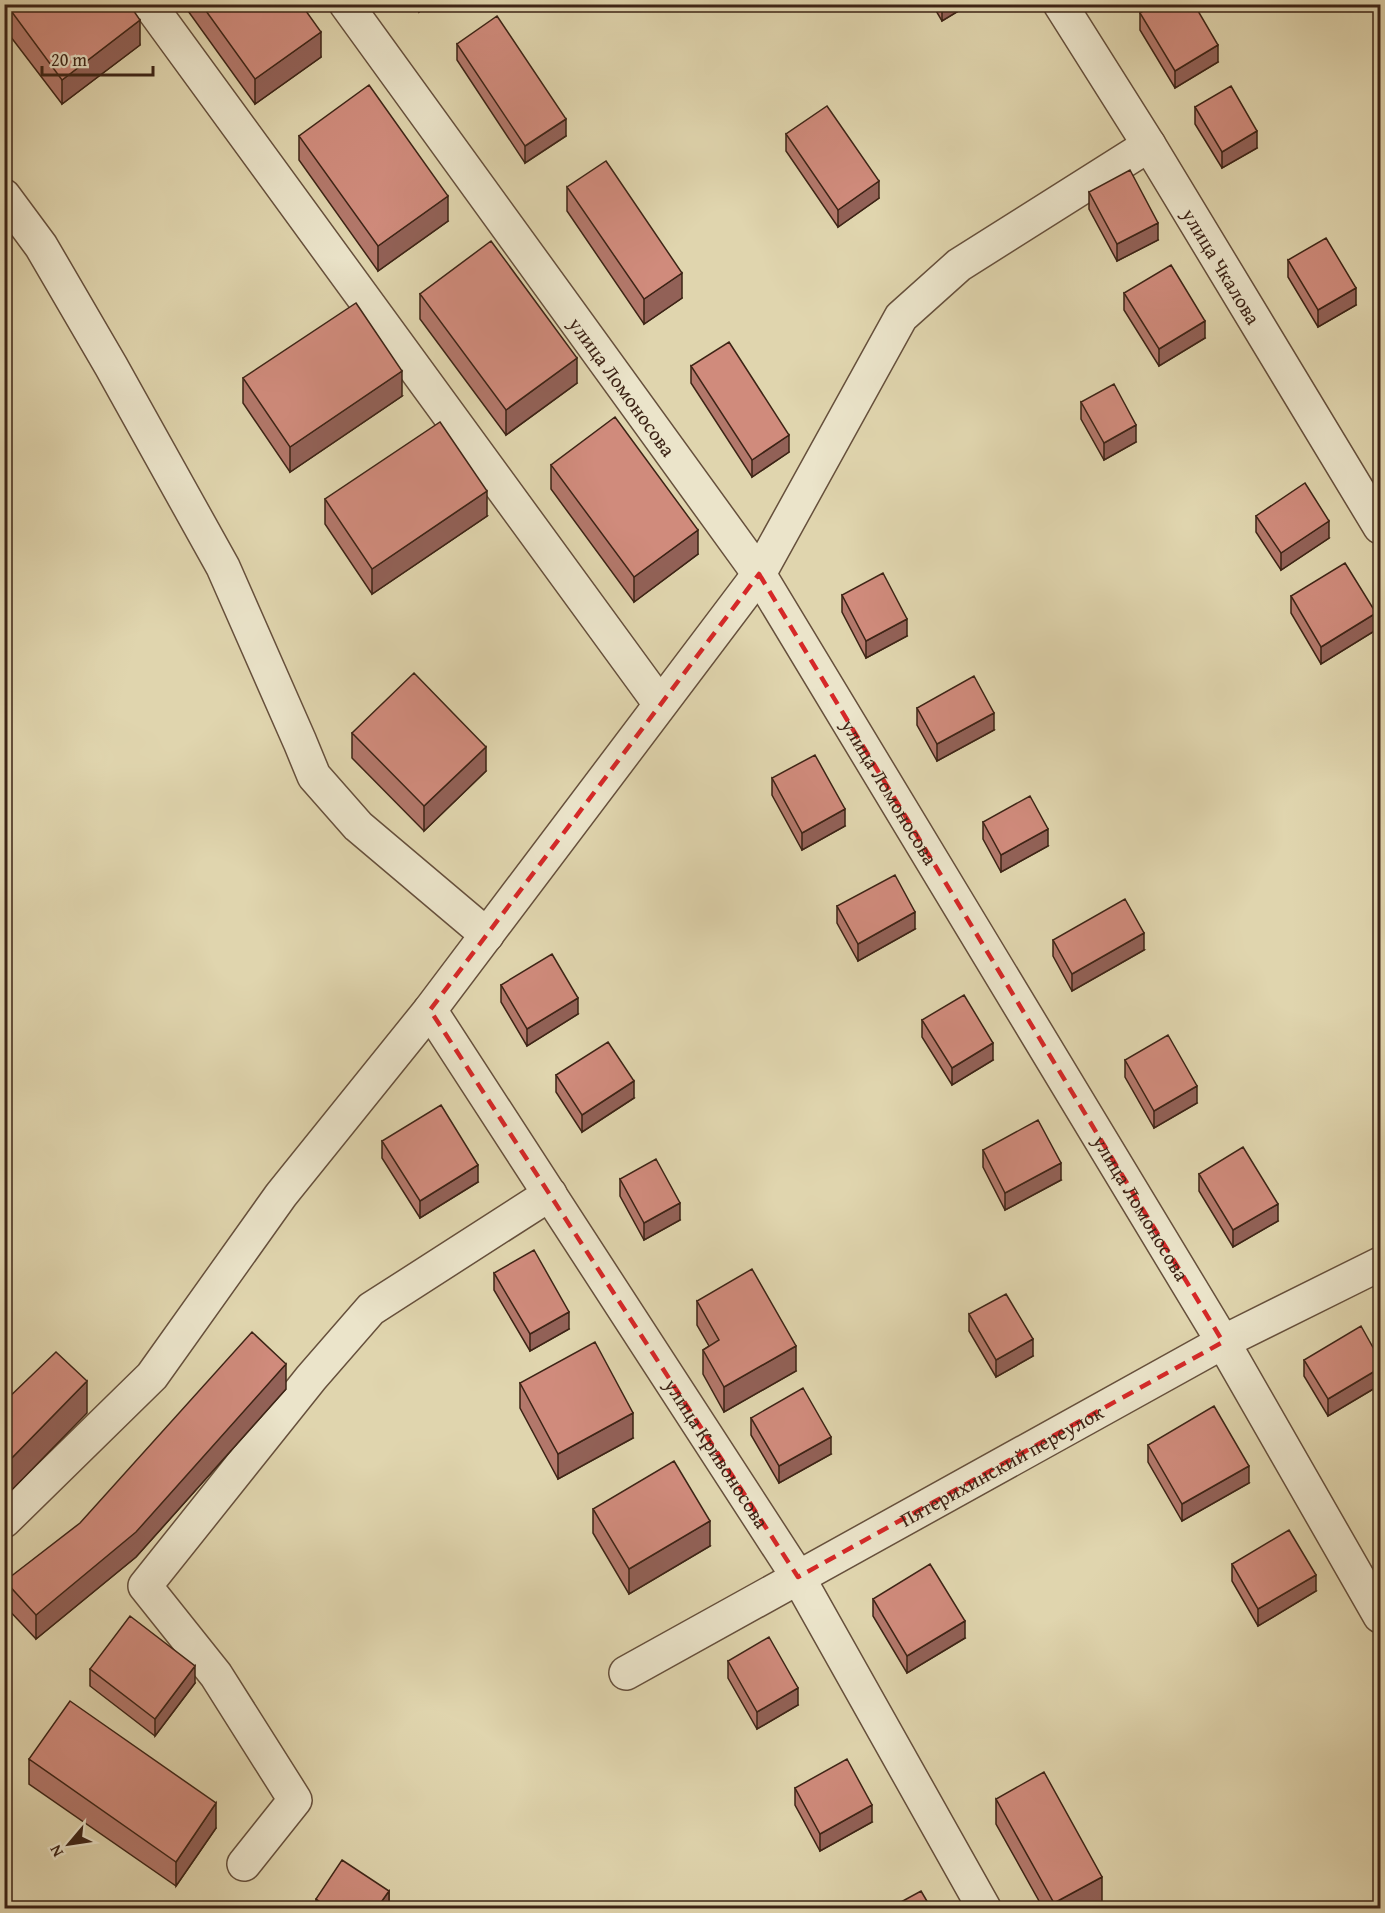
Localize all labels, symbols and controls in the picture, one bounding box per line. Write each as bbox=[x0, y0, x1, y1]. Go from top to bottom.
scale bar bbox=[42, 39, 153, 77]
text: 20 m bbox=[51, 46, 87, 73]
street label: улица Чкалова bbox=[1175, 201, 1269, 330]
street label: улица Ломоносова bbox=[562, 310, 684, 462]
street label: улица Ломоносова bbox=[835, 712, 946, 870]
street label: улица Ломоносова bbox=[1086, 1128, 1197, 1286]
street label: улица Кривоносова bbox=[657, 1371, 777, 1534]
street label: Пятерихинский переулок bbox=[894, 1397, 1109, 1533]
north arrow bbox=[39, 1814, 99, 1874]
text: N bbox=[43, 1841, 69, 1862]

